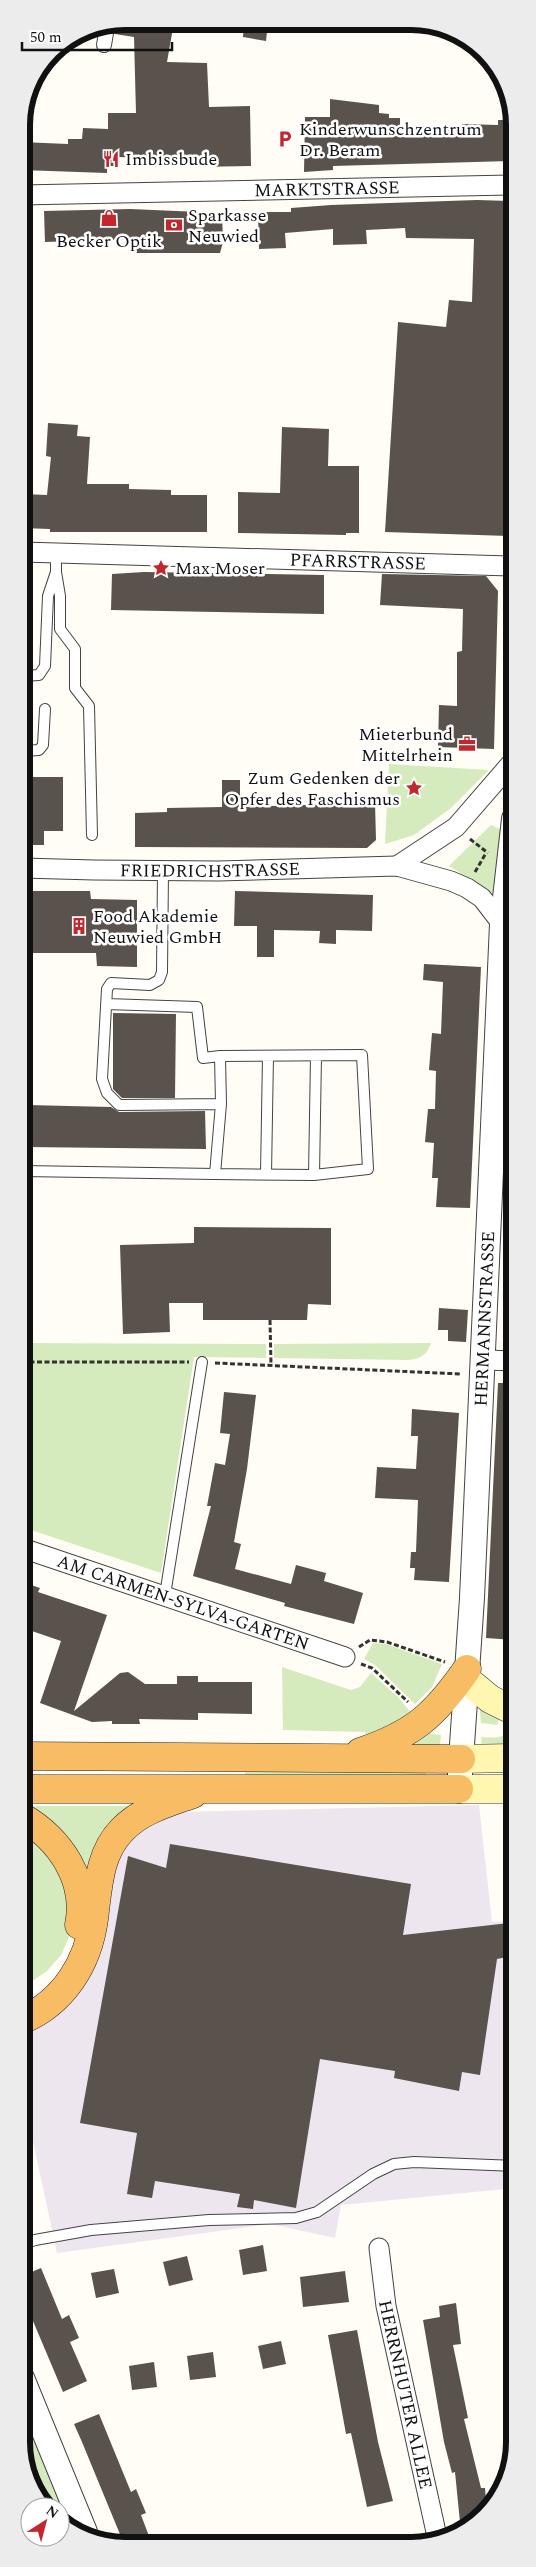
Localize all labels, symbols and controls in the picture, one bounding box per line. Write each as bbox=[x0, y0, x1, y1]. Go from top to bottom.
scale bar bbox=[22, 20, 172, 52]
text: 50 m bbox=[30, 26, 62, 49]
place label: Kinderwunschzentrum Dr. Beram bbox=[299, 116, 482, 164]
parking icon: Kinderwunschzentrum Dr. Beram bbox=[275, 129, 295, 149]
place label: Imbissbude bbox=[125, 146, 217, 173]
restaurant icon: Imbissbude bbox=[101, 149, 121, 169]
street label: MARKTSTRASSE bbox=[254, 174, 400, 204]
place label: Sparkasse Neuwied bbox=[188, 202, 266, 250]
shop icon: Becker Optik bbox=[99, 208, 119, 228]
bank icon: Sparkasse Neuwied bbox=[164, 215, 184, 235]
place label: Becker Optik bbox=[56, 228, 162, 255]
street label: PFARRSTRASSE bbox=[289, 546, 426, 577]
place label: Max Moser bbox=[175, 555, 265, 582]
place icon: Max Moser bbox=[151, 558, 171, 578]
place label: Mieterbund Mittelrhein bbox=[358, 721, 453, 769]
office icon: Mieterbund Mittelrhein bbox=[457, 734, 477, 754]
place label: Zum Gedenken der Opfer des Faschismus bbox=[225, 765, 400, 813]
place icon: Zum Gedenken der Opfer des Faschismus bbox=[404, 778, 424, 798]
street label: FRIEDRICHSTRASSE bbox=[120, 855, 300, 885]
place label: Food Akademie Neuwied GmbH bbox=[93, 903, 222, 951]
building icon: Food Akademie Neuwied GmbH bbox=[69, 916, 89, 936]
street label: HERMANNSTRASSE bbox=[467, 1230, 502, 1407]
street label: AM CARMEN-SYLVA-GARTEN bbox=[53, 1547, 313, 1657]
street label: HERRNHUTER ALLEE bbox=[372, 2297, 440, 2492]
north arrow bbox=[20, 2497, 70, 2547]
text: N bbox=[42, 2500, 63, 2524]

